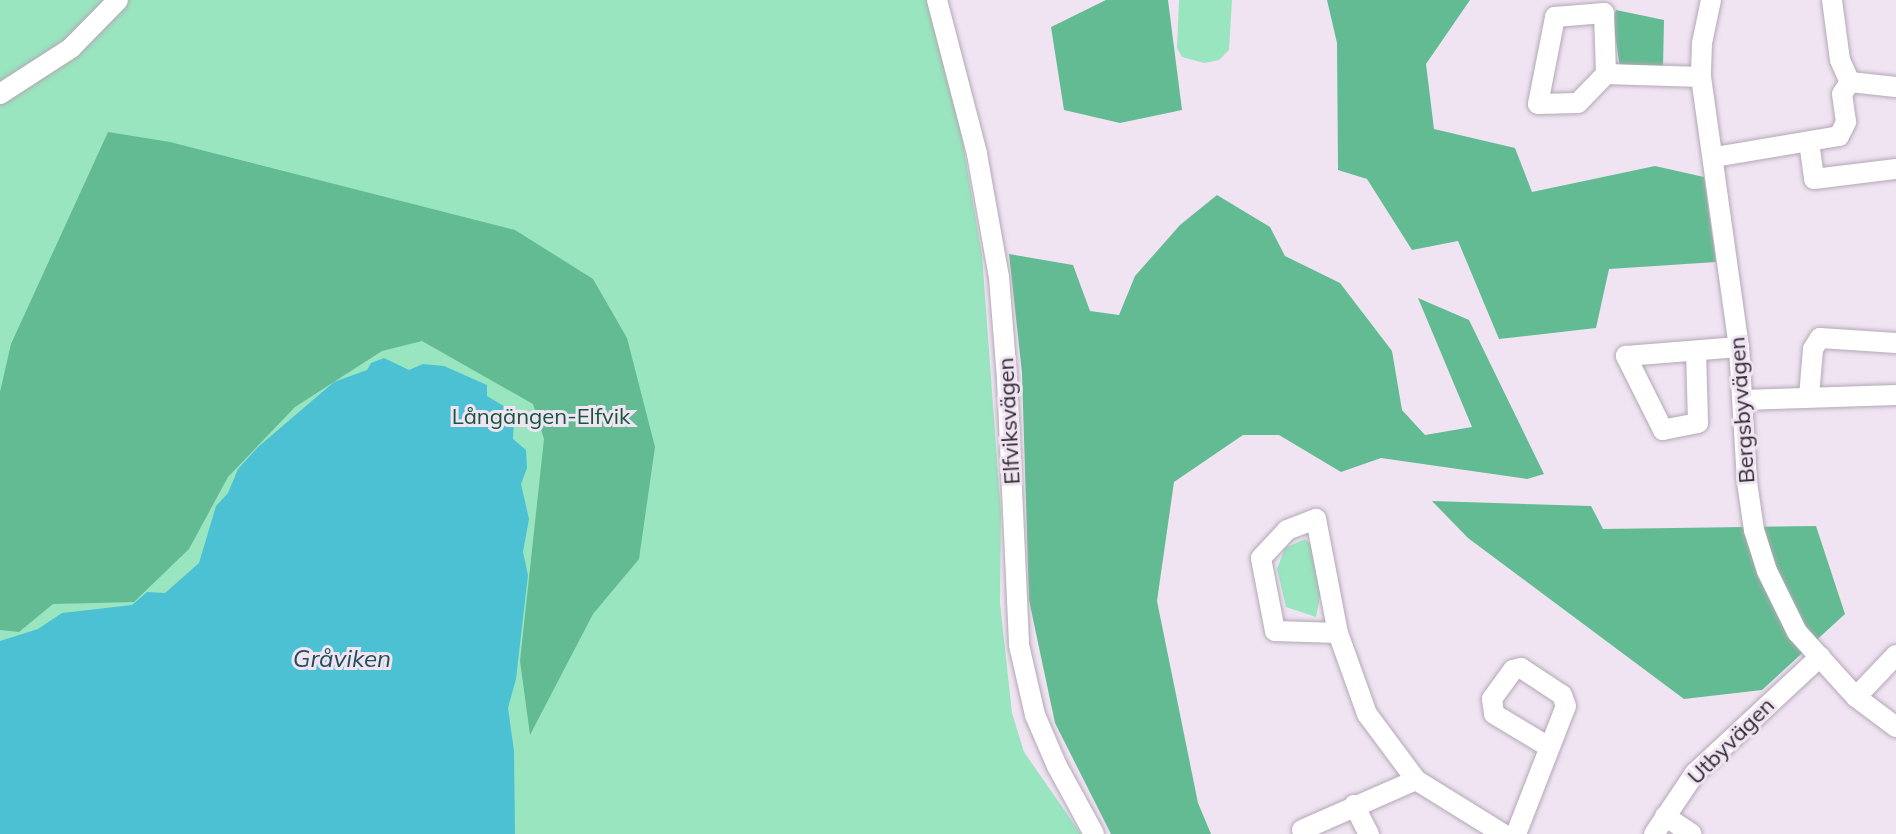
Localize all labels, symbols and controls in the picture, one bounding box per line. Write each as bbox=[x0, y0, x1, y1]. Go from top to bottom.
street label: Bergsbyvägen bbox=[1724, 336, 1760, 484]
street label: Elfviksvägen bbox=[992, 357, 1026, 485]
park label: Långängen-Elfvik bbox=[452, 404, 630, 430]
water label: Gråviken bbox=[293, 645, 391, 673]
street label: Utbyvägen bbox=[1682, 692, 1780, 790]

